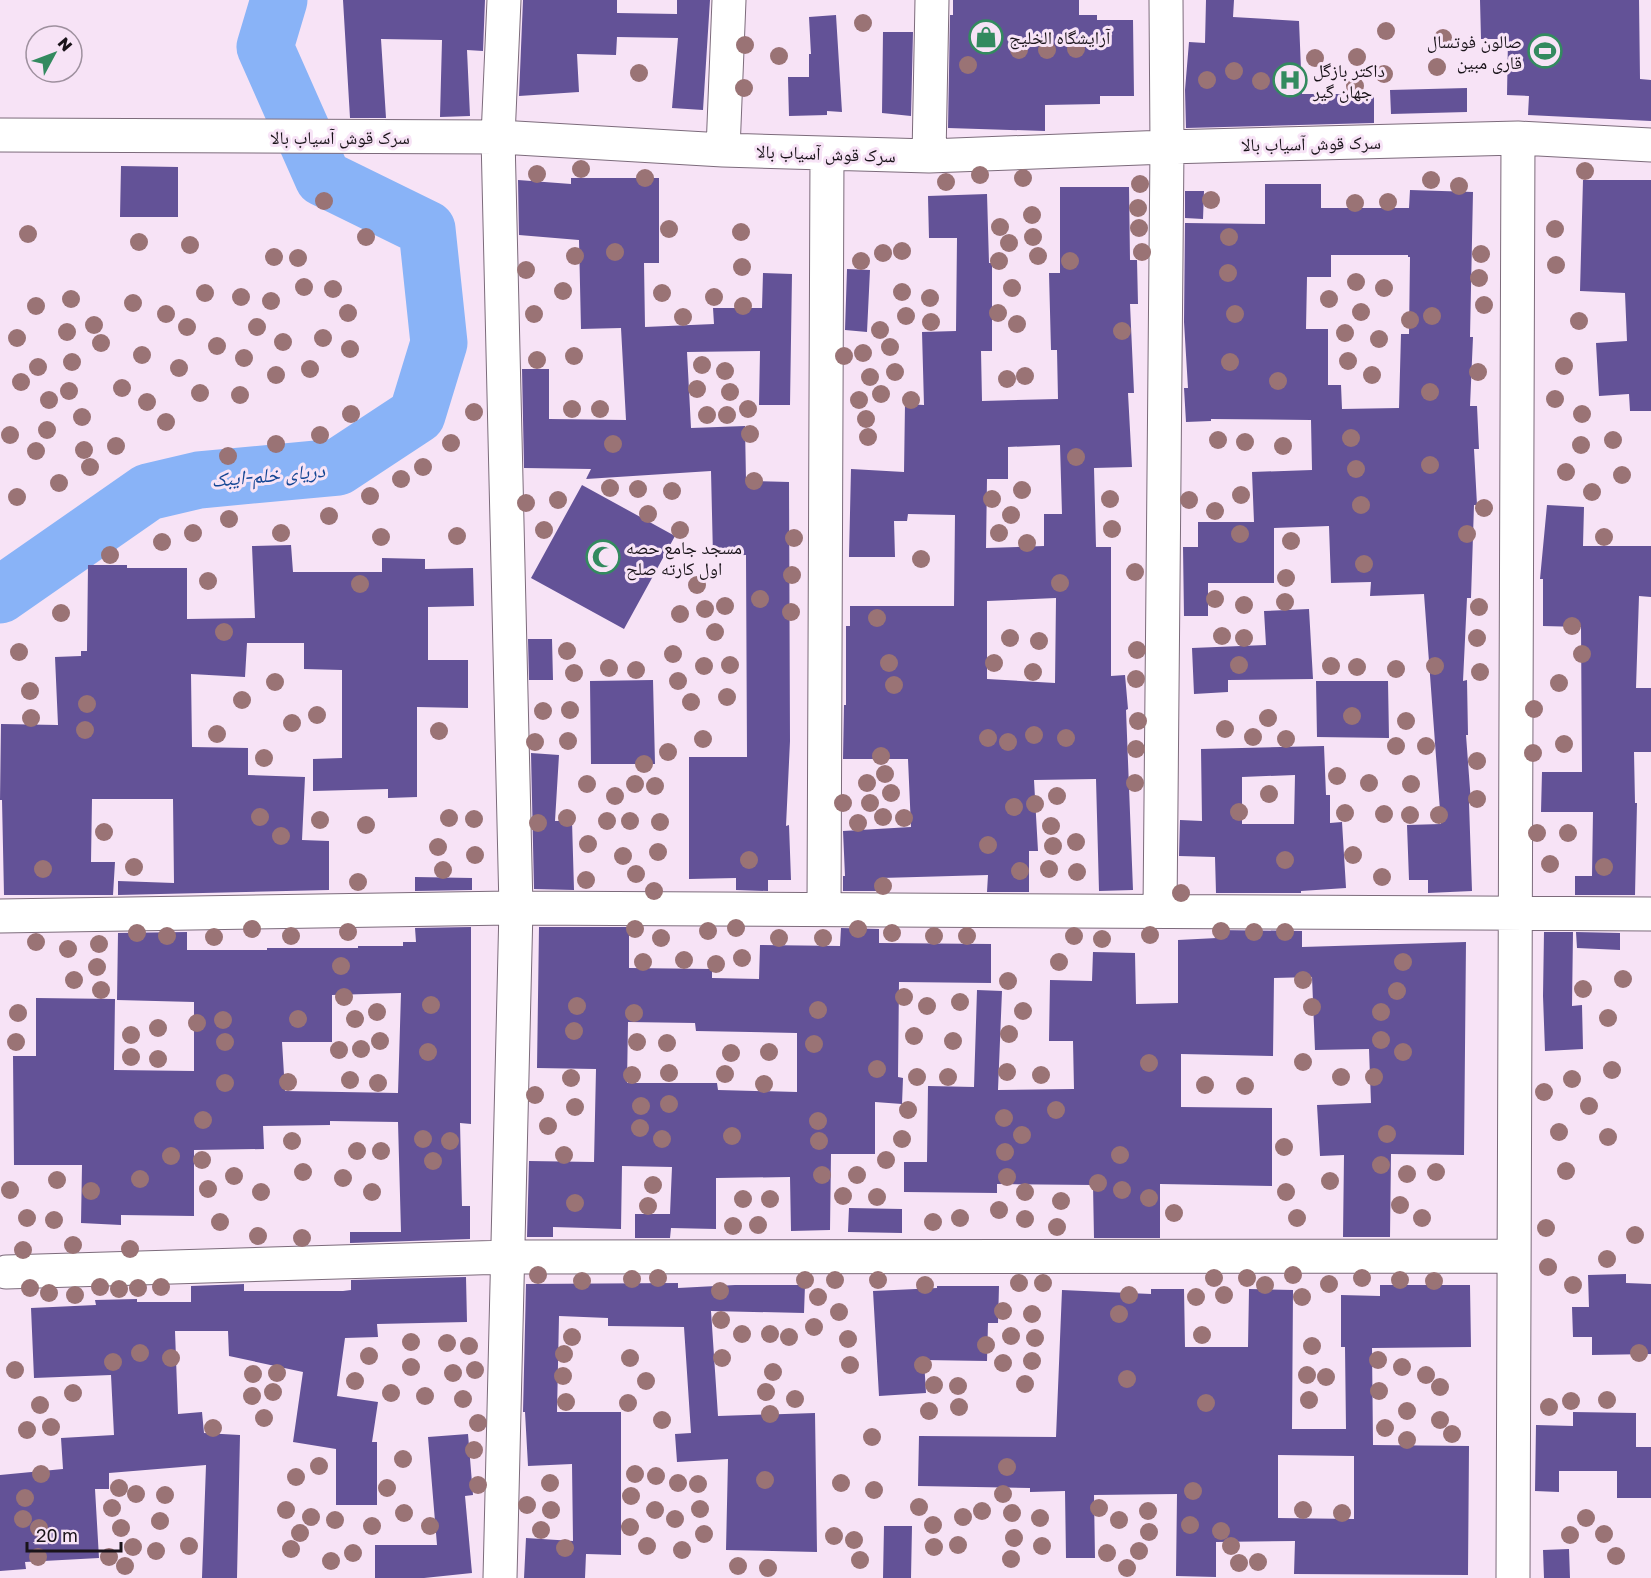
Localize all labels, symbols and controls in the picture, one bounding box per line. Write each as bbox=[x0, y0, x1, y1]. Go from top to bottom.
shop icon: آرایشگاه الخلیج bbox=[968, 19, 1004, 55]
north arrow bbox=[24, 24, 84, 84]
place label: آرایشگاه الخلیج bbox=[1009, 26, 1111, 50]
place label: صالون فوتسال قاری مبین bbox=[1427, 30, 1522, 74]
text: N bbox=[54, 33, 77, 55]
sports icon: صالون فوتسال قاری مبین bbox=[1527, 33, 1563, 69]
place label: داکتر بازگل جهان گیر bbox=[1312, 59, 1385, 103]
hospital icon: داکتر بازگل جهان گیر bbox=[1272, 62, 1308, 98]
street label: سرک قوش آسیاب بالا bbox=[270, 126, 410, 149]
street label: سرک قوش آسیاب بالا bbox=[1241, 131, 1381, 156]
street label: سرک قوش آسیاب بالا bbox=[756, 140, 896, 167]
water label: دریای خلم-ایبک bbox=[210, 457, 327, 494]
place label: مسجد جامع حصه اول کارته صلح bbox=[626, 536, 742, 581]
mosque icon: مسجد جامع حصه اول کارته صلح bbox=[585, 539, 621, 575]
scale bar bbox=[27, 1515, 122, 1553]
text: 20 m bbox=[36, 1524, 78, 1546]

